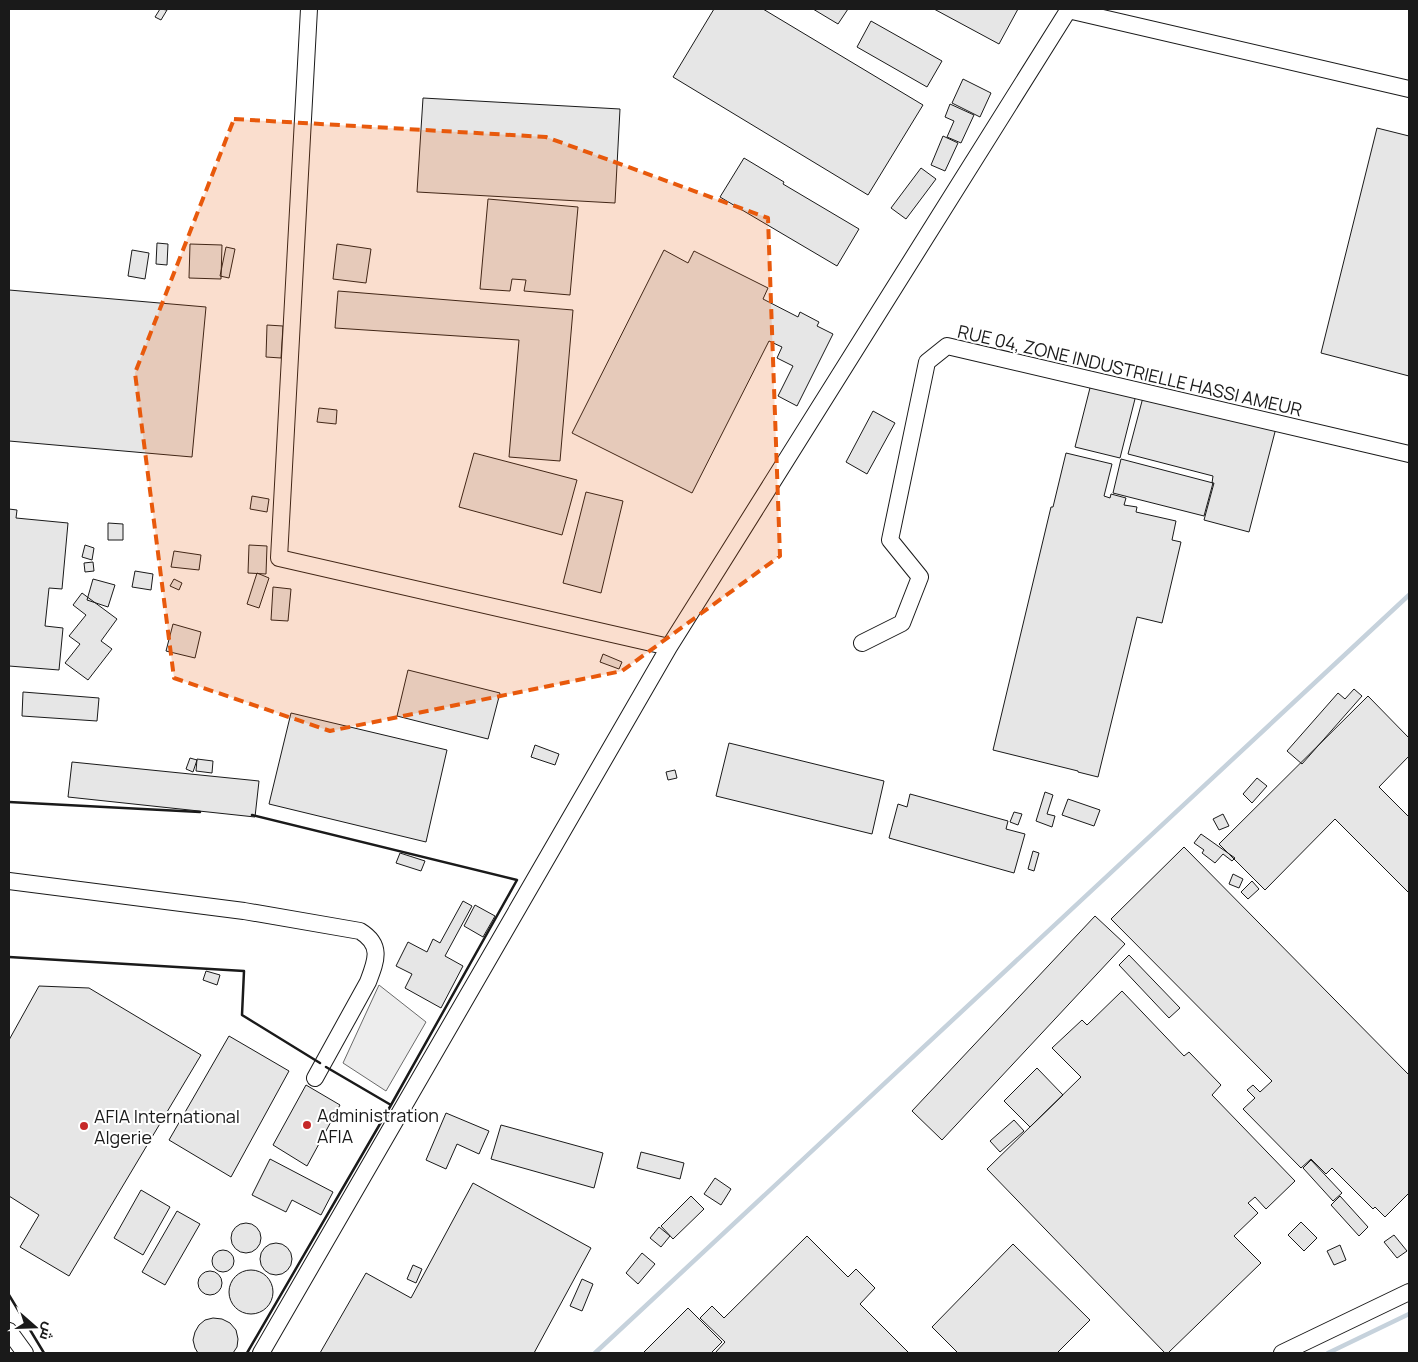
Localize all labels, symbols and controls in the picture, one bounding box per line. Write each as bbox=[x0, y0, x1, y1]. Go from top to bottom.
street label: RUE 04, ZONE INDUSTRIELLE HASSI AMEUR bbox=[955, 319, 1305, 421]
place label: Administration AFIA bbox=[317, 1103, 439, 1148]
place label: AFIA International Algerie bbox=[94, 1104, 240, 1149]
marker: Administration AFIA bbox=[301, 1119, 313, 1131]
marker: AFIA International Algerie bbox=[78, 1120, 90, 1132]
north arrow bbox=[10, 1302, 60, 1352]
text: ش bbox=[36, 1320, 60, 1343]

